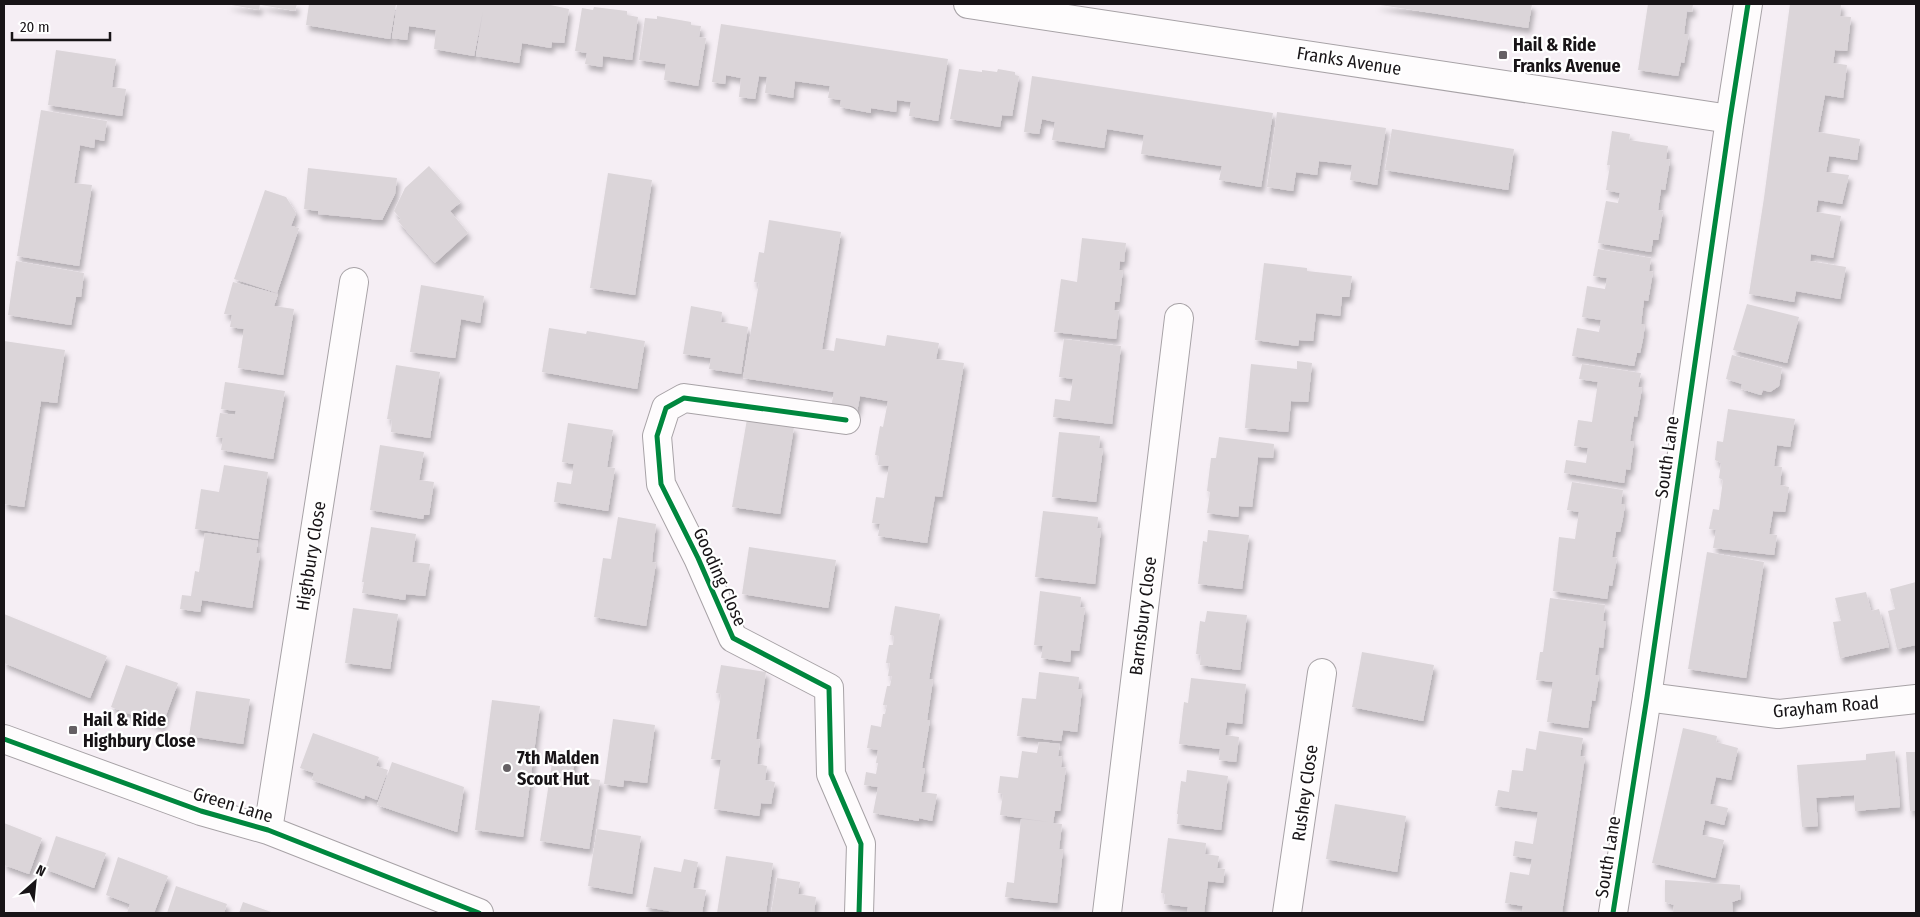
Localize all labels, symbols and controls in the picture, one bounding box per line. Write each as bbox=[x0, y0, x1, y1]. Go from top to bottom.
scale bar bbox=[12, 10, 110, 42]
text: 20 m bbox=[20, 18, 50, 36]
place label: Hail & Ride Franks Avenue bbox=[1513, 34, 1621, 77]
street label: Franks Avenue bbox=[1295, 42, 1403, 80]
marker: Hail & Ride Franks Avenue bbox=[1497, 49, 1509, 61]
street label: South Lane bbox=[1650, 415, 1684, 499]
street label: Highbury Close bbox=[291, 500, 331, 612]
street label: Gooding Close bbox=[689, 524, 752, 630]
street label: Barnsbury Close bbox=[1125, 555, 1161, 677]
street label: Grayham Road bbox=[1772, 691, 1880, 723]
place label: Hail & Ride Highbury Close bbox=[83, 709, 196, 752]
marker: Hail & Ride Highbury Close bbox=[67, 724, 79, 736]
street label: Rushey Close bbox=[1287, 743, 1323, 843]
place label: 7th Malden Scout Hut bbox=[517, 747, 599, 790]
marker: 7th Malden Scout Hut bbox=[501, 762, 513, 774]
street label: Green Lane bbox=[190, 782, 276, 828]
street label: South Lane bbox=[1591, 814, 1625, 899]
north arrow bbox=[10, 857, 60, 907]
text: N bbox=[33, 861, 48, 880]

